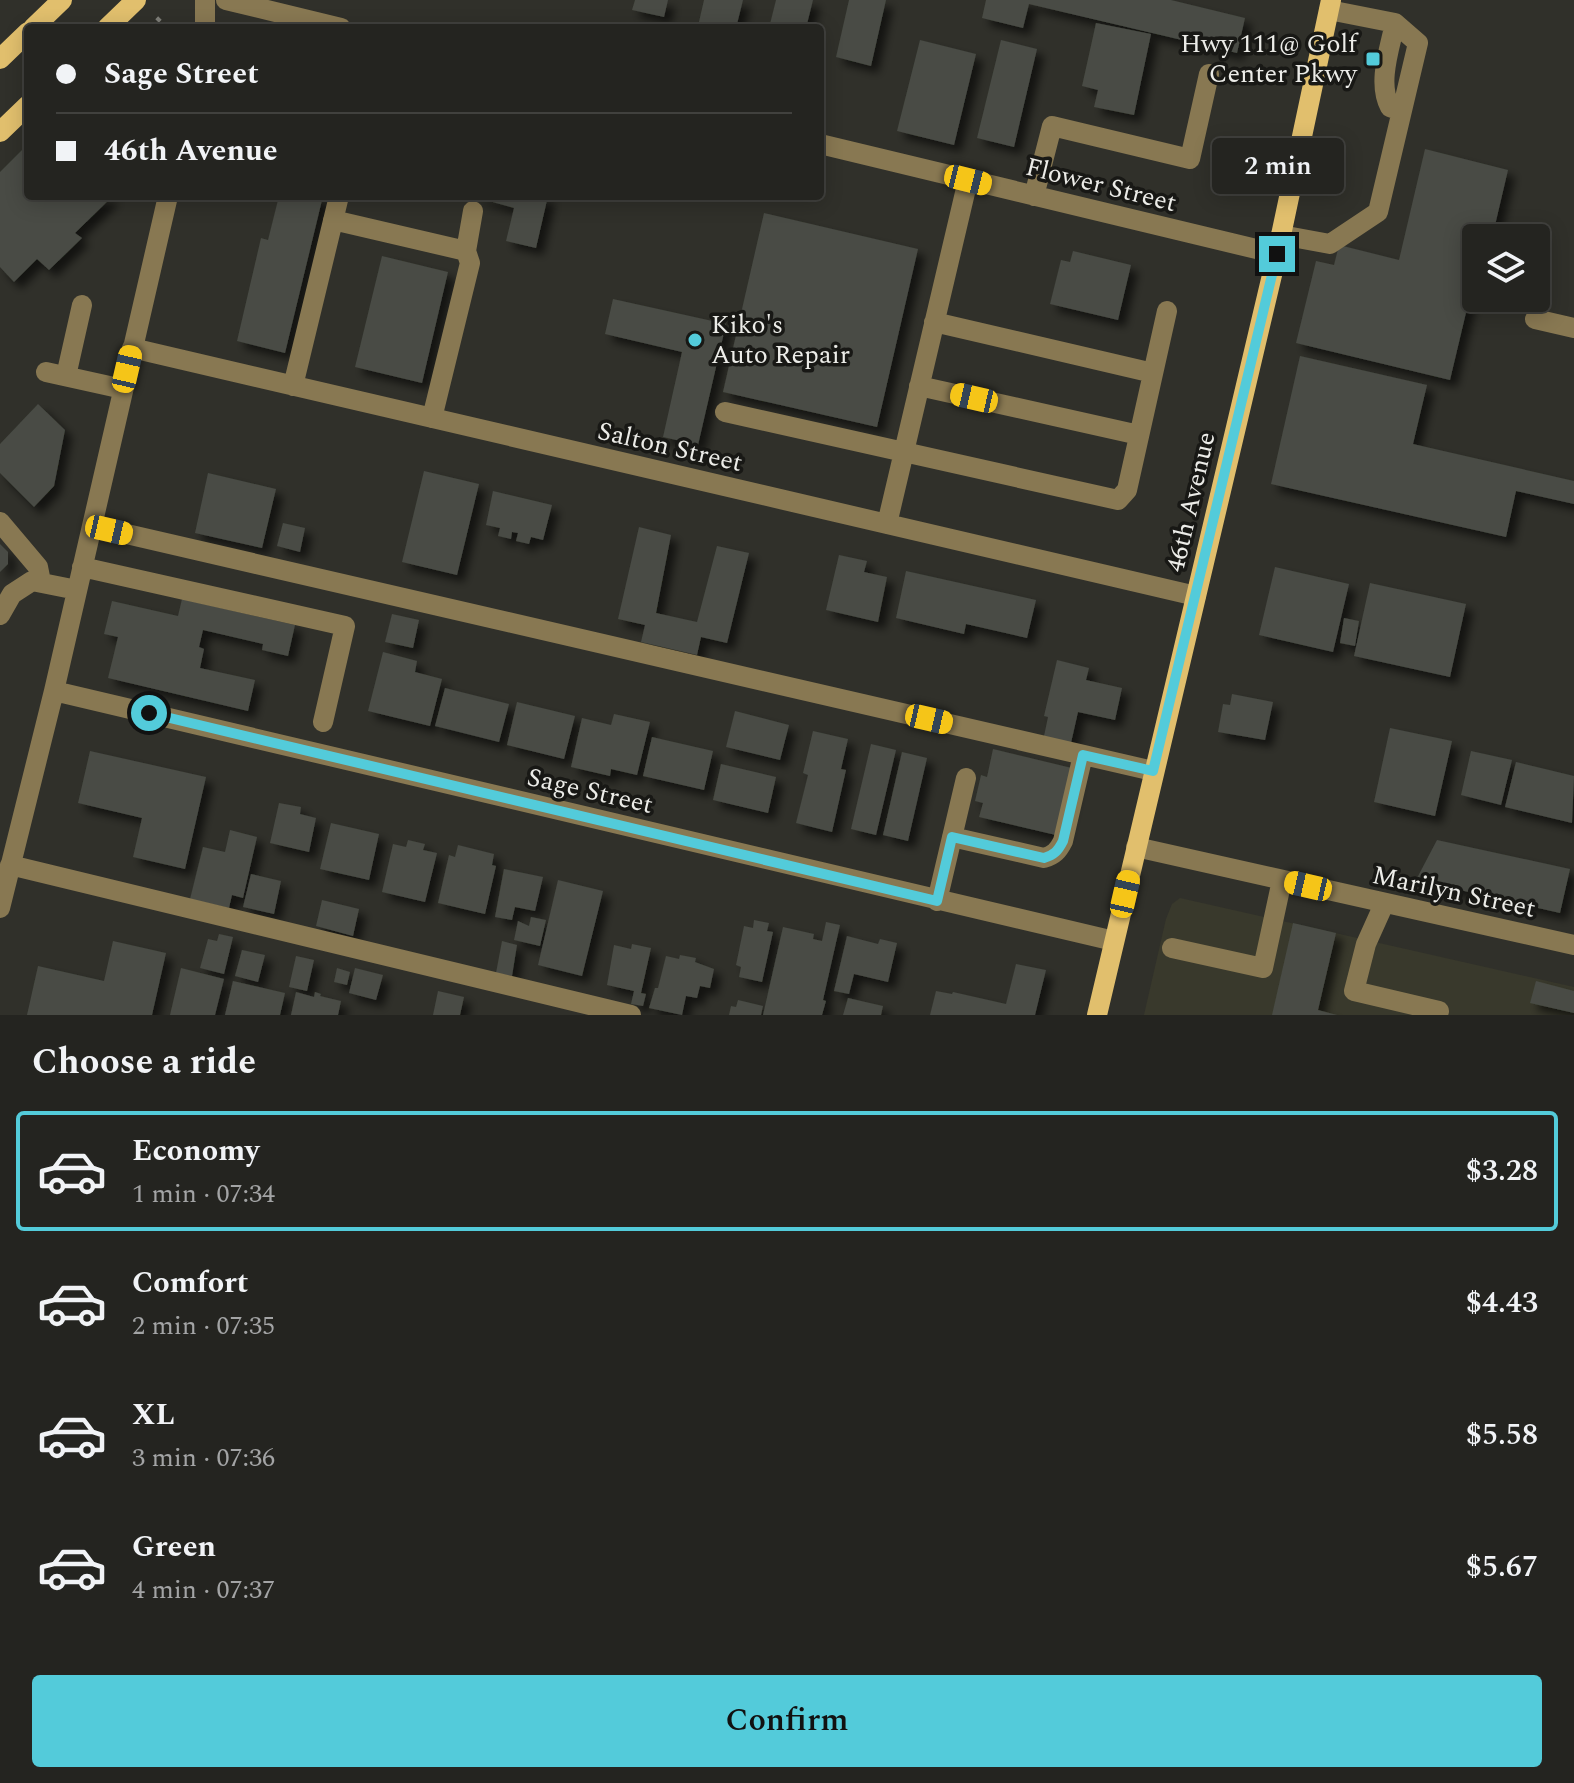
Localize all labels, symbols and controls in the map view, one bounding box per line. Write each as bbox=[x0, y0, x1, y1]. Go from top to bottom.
place label: Hwy 111@ Golf Center Pkwy bbox=[1180, 24, 1359, 94]
marker: Hwy 111@ Golf Center Pkwy bbox=[1364, 50, 1382, 68]
text: Sage Street bbox=[104, 51, 259, 97]
text: 46th Avenue bbox=[104, 128, 278, 174]
callout: 2 min bbox=[1211, 138, 1343, 194]
text: 2 min bbox=[1244, 146, 1312, 186]
street label: Flower Street bbox=[1021, 147, 1181, 223]
car bbox=[942, 163, 994, 197]
map controls bbox=[1462, 224, 1550, 312]
button: layers bbox=[1462, 224, 1550, 312]
route end bbox=[1259, 236, 1295, 272]
place label: Kiko's Auto Repair bbox=[711, 305, 850, 375]
marker: Kiko's Auto Repair bbox=[686, 331, 704, 349]
car bbox=[110, 343, 144, 395]
car bbox=[948, 381, 1000, 415]
street label: Salton Street bbox=[594, 411, 746, 483]
street label: 46th Avenue bbox=[1155, 428, 1227, 576]
car bbox=[83, 513, 135, 547]
route start bbox=[131, 695, 167, 731]
car bbox=[903, 702, 955, 736]
street label: Sage Street bbox=[523, 757, 657, 825]
street label: Marilyn Street bbox=[1369, 855, 1539, 929]
car bbox=[1108, 868, 1142, 920]
car bbox=[1282, 869, 1334, 903]
text: Choose a ride bbox=[32, 1035, 256, 1090]
text: Economy bbox=[132, 1128, 259, 1174]
icon: car bbox=[36, 1135, 108, 1207]
text: $3.28 bbox=[1466, 1148, 1538, 1194]
text: 1 min · 07:34 bbox=[132, 1174, 275, 1214]
text: Comfort bbox=[132, 1260, 248, 1306]
icon: car bbox=[36, 1267, 108, 1339]
text: $4.43 bbox=[1466, 1280, 1538, 1326]
text: 2 min · 07:35 bbox=[132, 1306, 275, 1346]
text: XL bbox=[132, 1392, 175, 1438]
icon: car bbox=[36, 1399, 108, 1471]
text: $5.58 bbox=[1466, 1412, 1538, 1458]
text: 3 min · 07:36 bbox=[132, 1438, 275, 1478]
text: Green bbox=[132, 1524, 216, 1570]
icon: car bbox=[36, 1531, 108, 1603]
text: $5.67 bbox=[1466, 1544, 1538, 1590]
text: 4 min · 07:37 bbox=[132, 1570, 275, 1610]
button: Confirm bbox=[32, 1675, 1542, 1767]

